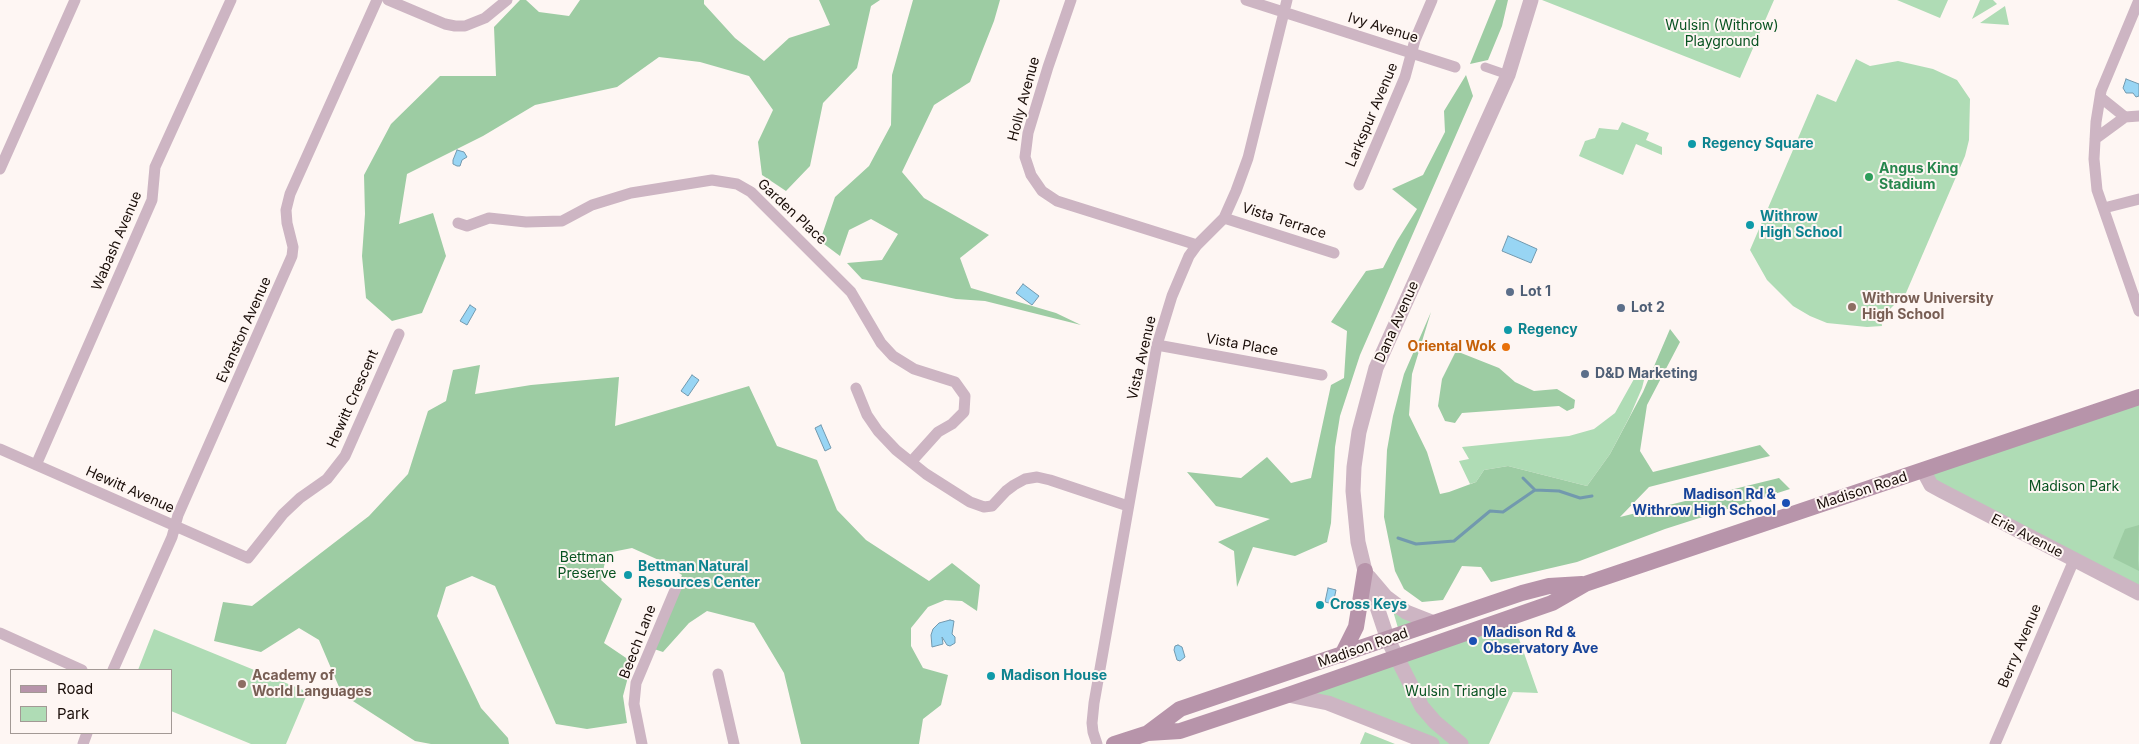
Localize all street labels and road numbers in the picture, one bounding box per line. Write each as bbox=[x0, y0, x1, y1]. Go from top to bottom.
street label: Ivy Avenue bbox=[1346, 9, 1420, 47]
street label: Holly Avenue bbox=[1005, 55, 1043, 143]
street label: Larkspur Avenue bbox=[1342, 60, 1402, 170]
street label: Garden Place bbox=[754, 176, 830, 248]
street label: Wabash Avenue bbox=[89, 189, 145, 293]
street label: Vista Terrace bbox=[1240, 199, 1328, 243]
street label: Evanston Avenue bbox=[213, 275, 275, 385]
street label: Dana Avenue bbox=[1372, 279, 1422, 365]
street label: Vista Avenue bbox=[1124, 314, 1160, 402]
street label: Vista Place bbox=[1204, 330, 1280, 360]
street label: Hewitt Crescent bbox=[324, 347, 382, 451]
street label: Hewitt Avenue bbox=[83, 463, 177, 517]
street label: Madison Road bbox=[1815, 468, 1909, 514]
street label: Erie Avenue bbox=[1988, 511, 2066, 561]
street label: Berry Avenue bbox=[1995, 602, 2045, 690]
street label: Beech Lane bbox=[616, 603, 660, 681]
street label: Madison Road bbox=[1316, 625, 1410, 671]

